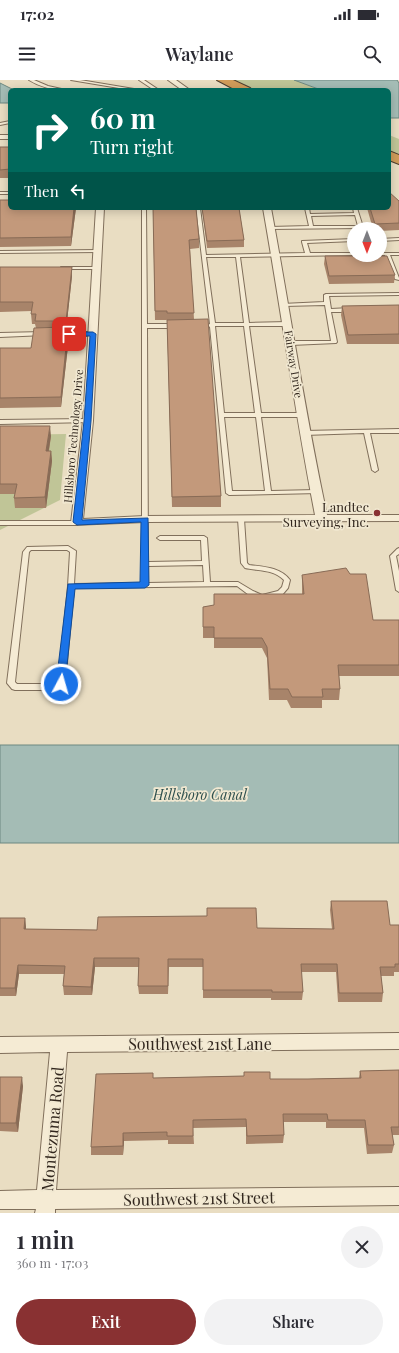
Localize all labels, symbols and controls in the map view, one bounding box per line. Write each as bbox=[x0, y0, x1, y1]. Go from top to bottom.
text: 17:02 bbox=[20, 4, 54, 24]
text: Waylane bbox=[165, 42, 234, 66]
icon: menu bbox=[16, 43, 38, 65]
icon: search bbox=[361, 43, 383, 65]
text: 60 m bbox=[90, 99, 156, 136]
icon: right bbox=[24, 104, 76, 156]
text: Turn right bbox=[90, 135, 173, 159]
icon: left bbox=[67, 180, 89, 202]
text: Then bbox=[24, 181, 59, 201]
north arrow bbox=[347, 222, 387, 262]
map controls bbox=[347, 222, 387, 262]
pin bbox=[52, 317, 86, 351]
icon: arrive bbox=[58, 323, 80, 345]
street label: Fairway Drive bbox=[281, 329, 307, 399]
street label: Hillsboro Technology Drive bbox=[60, 368, 86, 503]
place label: Landtec Surveying, Inc. bbox=[283, 498, 369, 530]
marker: Landtec Surveying, Inc. bbox=[372, 508, 382, 518]
position arrow bbox=[40, 663, 82, 705]
water label: Hillsboro Canal bbox=[152, 785, 248, 804]
street label: Southwest 21st Lane bbox=[128, 1033, 272, 1054]
street label: Montezuma Road bbox=[36, 1066, 68, 1192]
street label: Southwest 21st Street bbox=[123, 1186, 275, 1210]
text: 1 min bbox=[16, 1223, 74, 1255]
button: close bbox=[341, 1226, 383, 1268]
text: 360 m · 17:03 bbox=[16, 1254, 88, 1271]
button: Exit bbox=[16, 1299, 196, 1345]
button: Share bbox=[204, 1299, 383, 1345]

